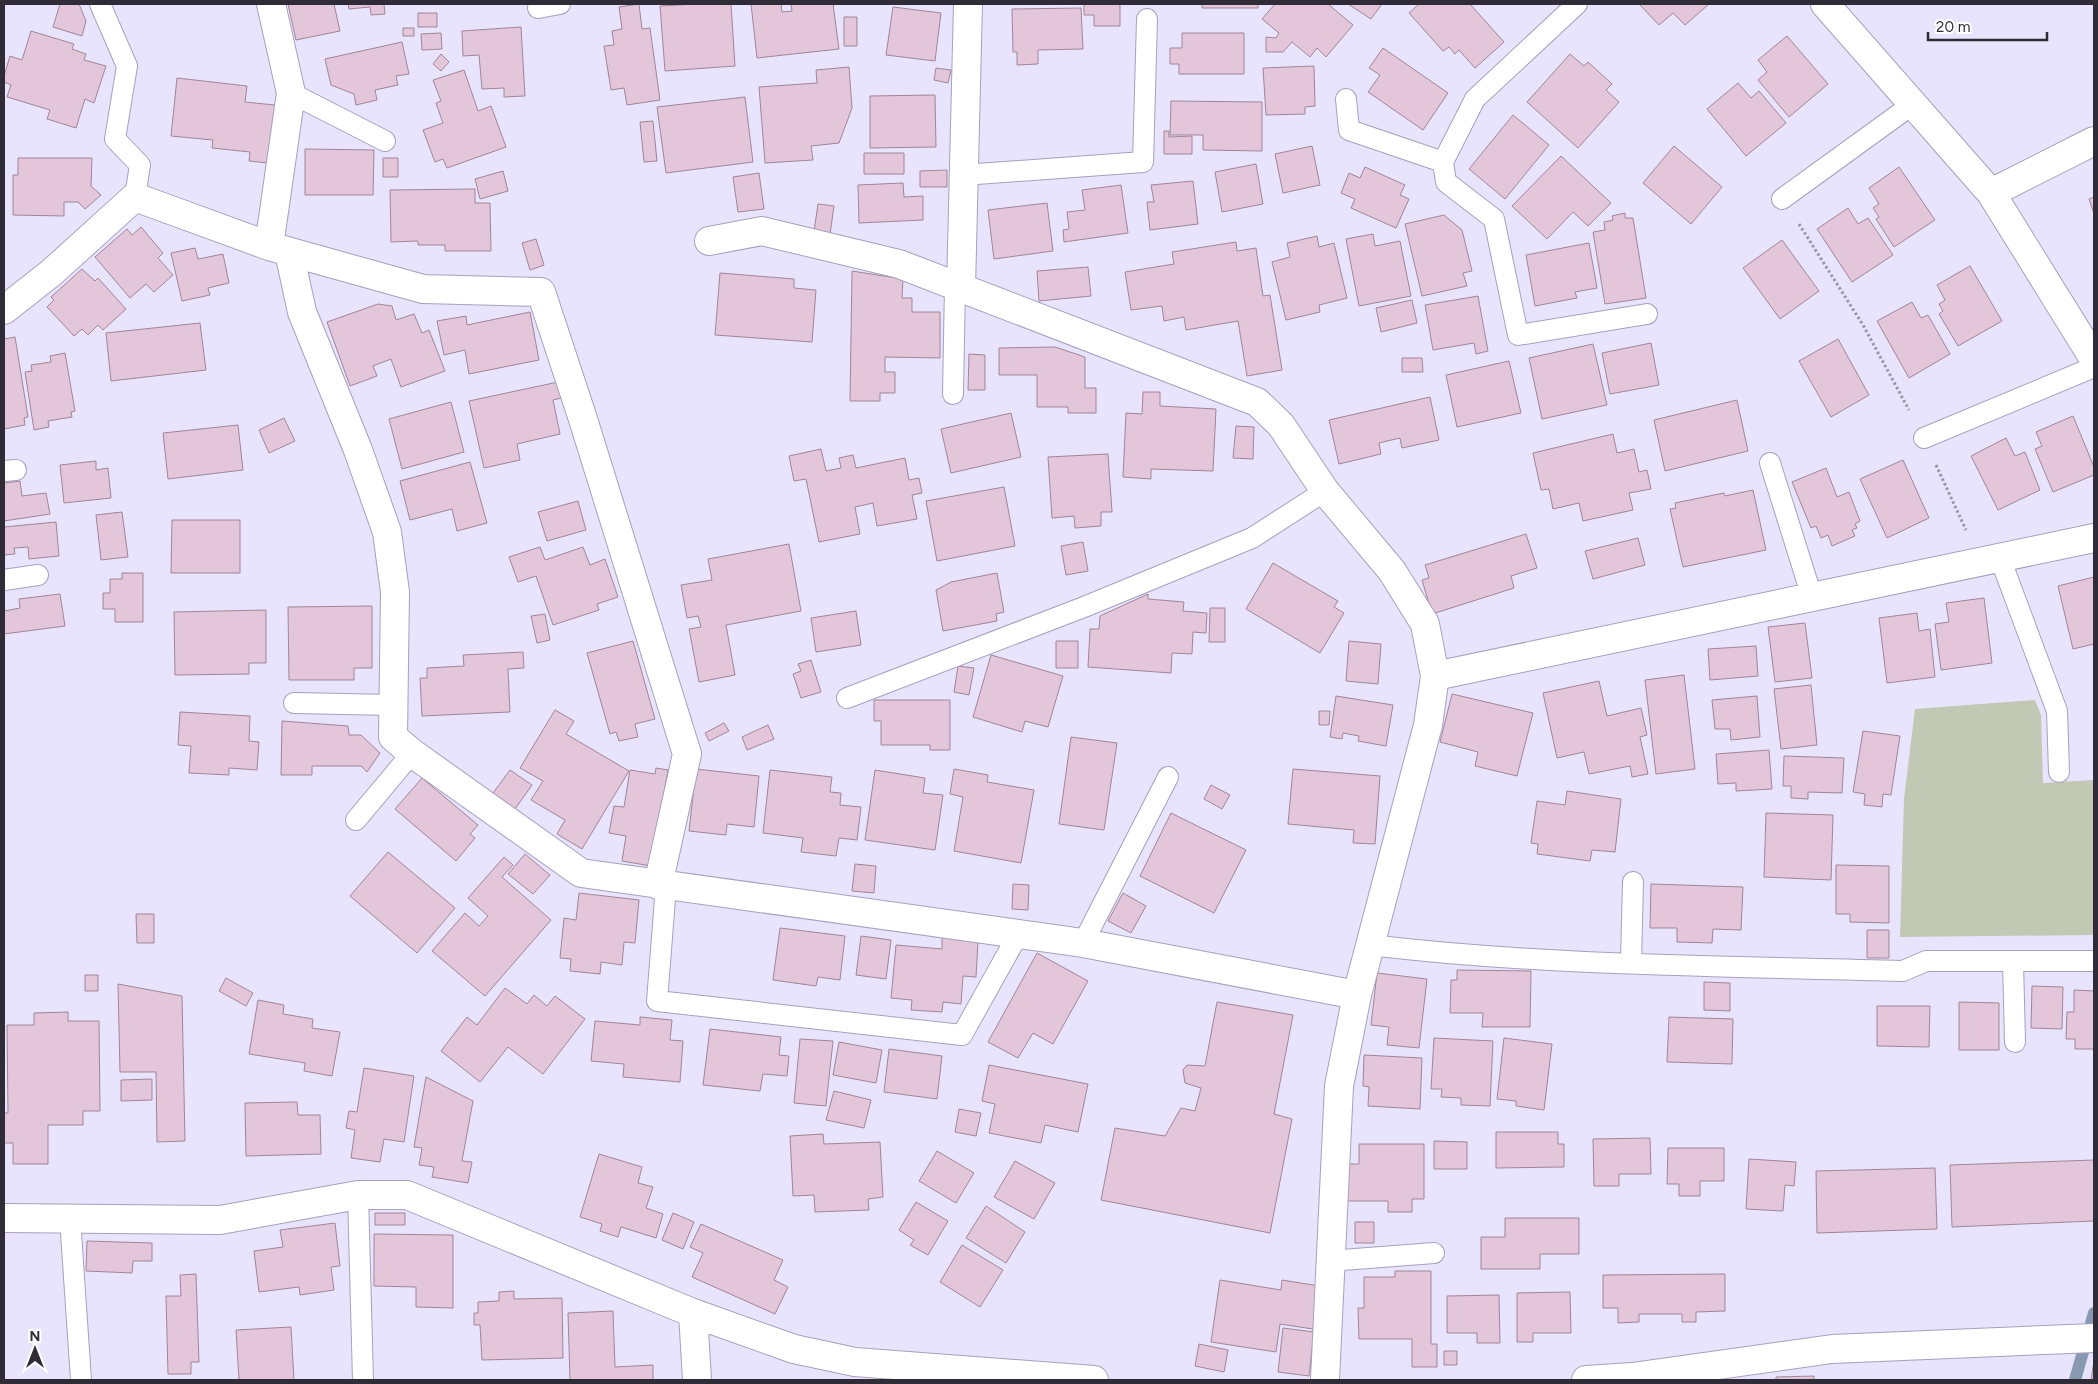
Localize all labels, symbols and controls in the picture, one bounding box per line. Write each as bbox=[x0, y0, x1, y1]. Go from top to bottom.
scale bar bbox=[1928, 10, 2047, 42]
text: 20 m bbox=[1936, 18, 1970, 36]
north arrow bbox=[10, 1324, 60, 1374]
text: N bbox=[30, 1328, 40, 1345]

